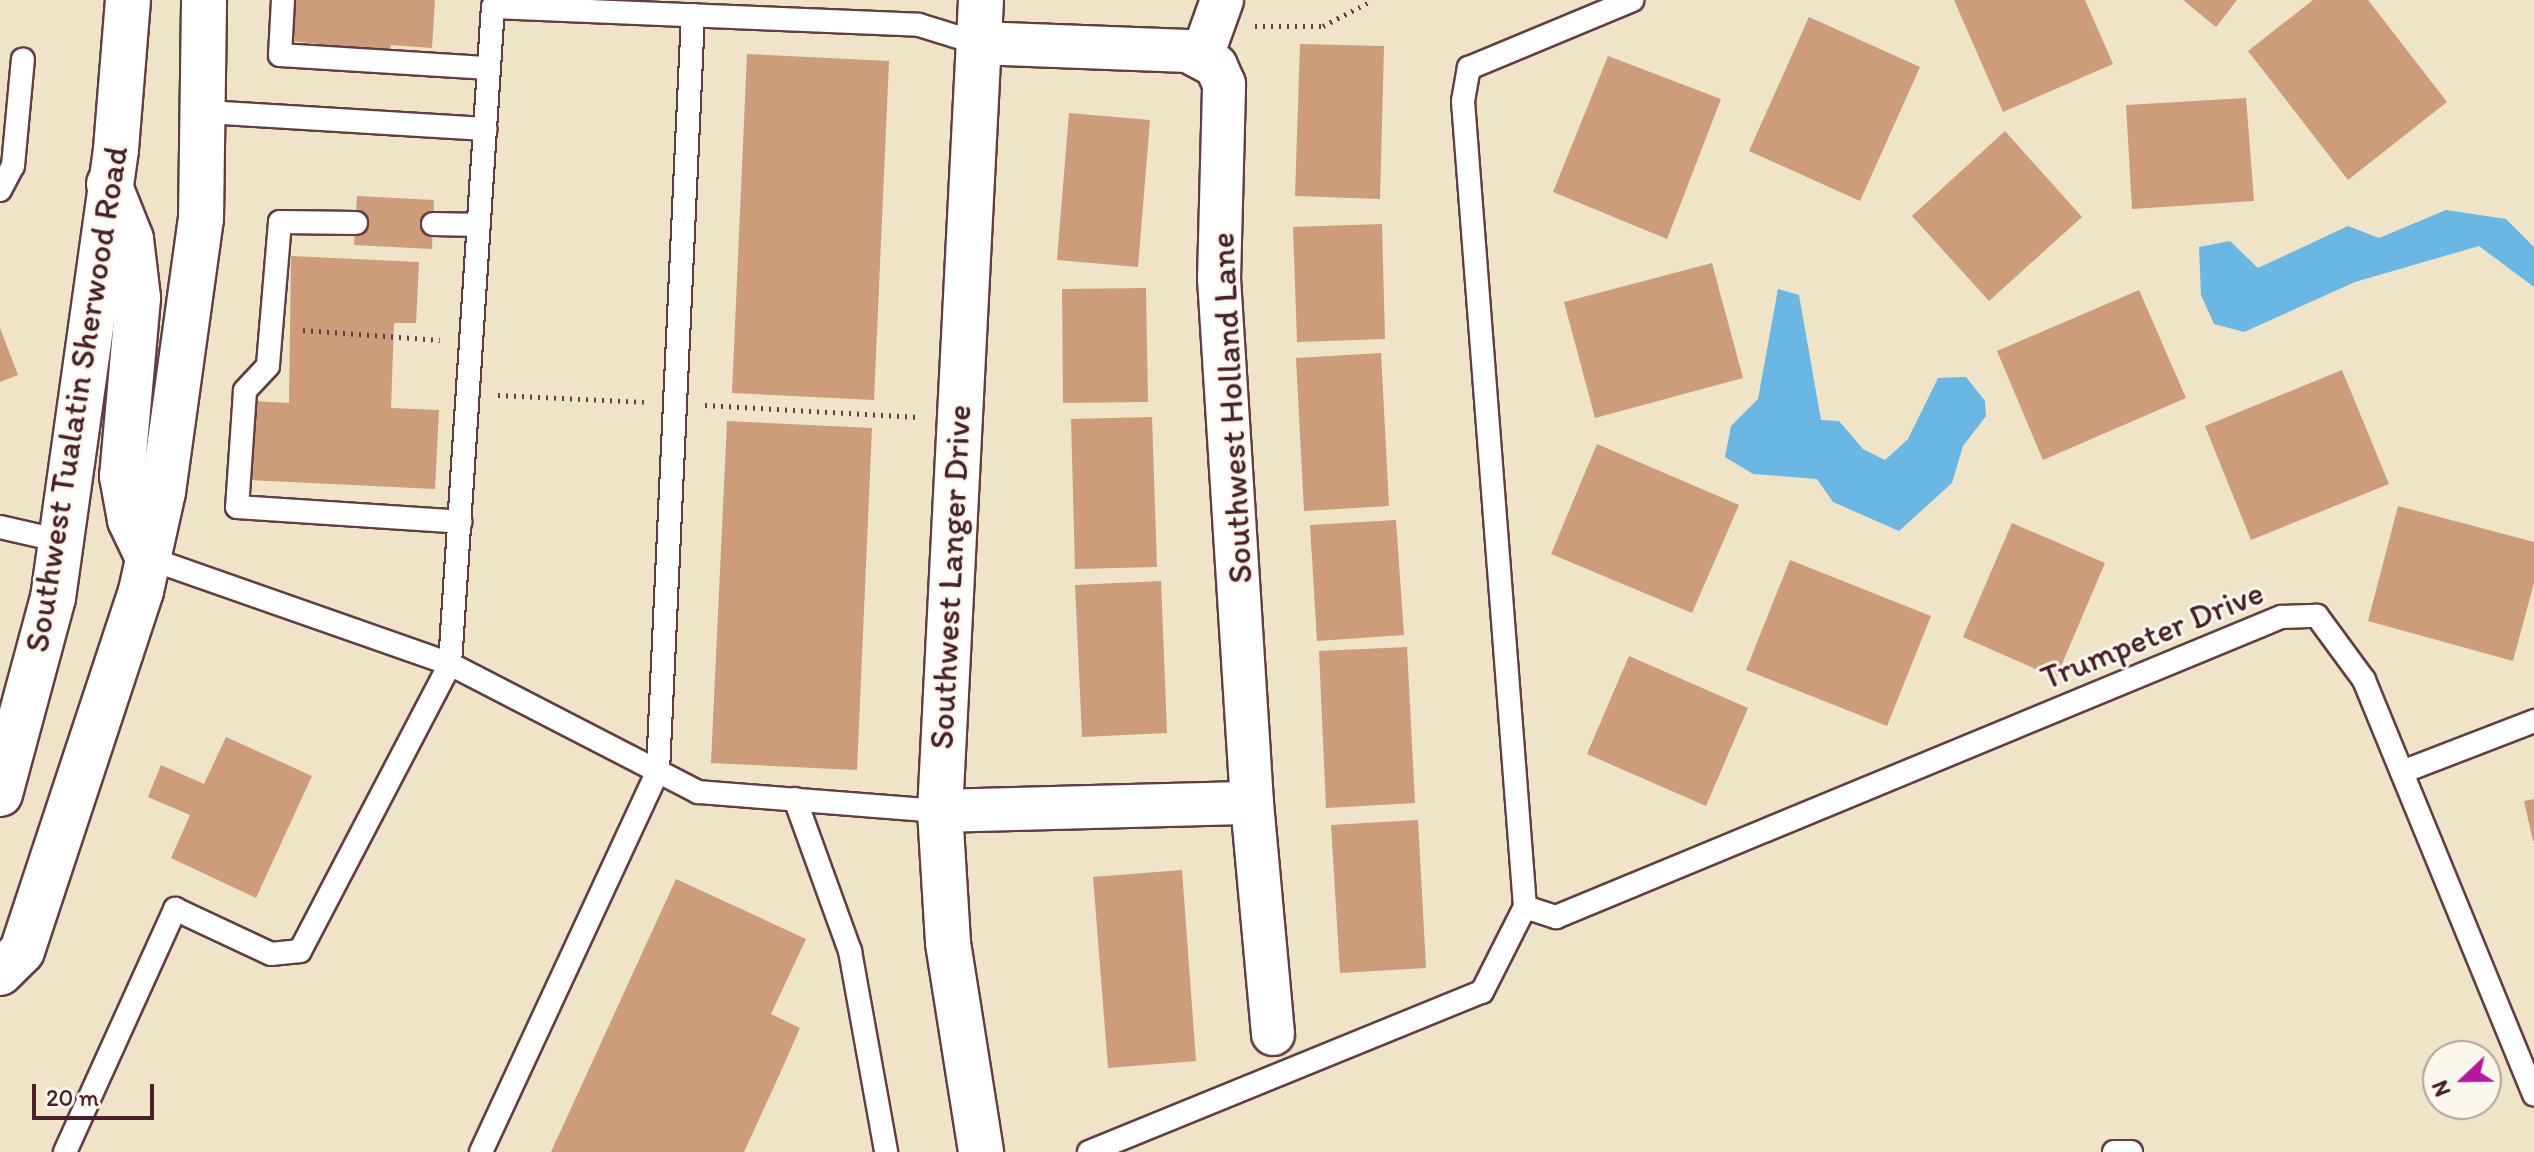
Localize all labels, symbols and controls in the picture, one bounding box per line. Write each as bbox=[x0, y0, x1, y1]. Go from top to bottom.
street label: Southwest Tualatin Sherwood Road bbox=[16, 143, 136, 655]
street label: Southwest Holland Lane bbox=[1201, 231, 1261, 585]
street label: Southwest Langer Drive bbox=[921, 403, 979, 751]
street label: Trumpeter Drive bbox=[2035, 572, 2269, 698]
north arrow bbox=[2422, 1040, 2502, 1120]
scale bar bbox=[36, 1068, 158, 1118]
text: N bbox=[2426, 1076, 2456, 1100]
text: 20 m bbox=[46, 1083, 99, 1112]

